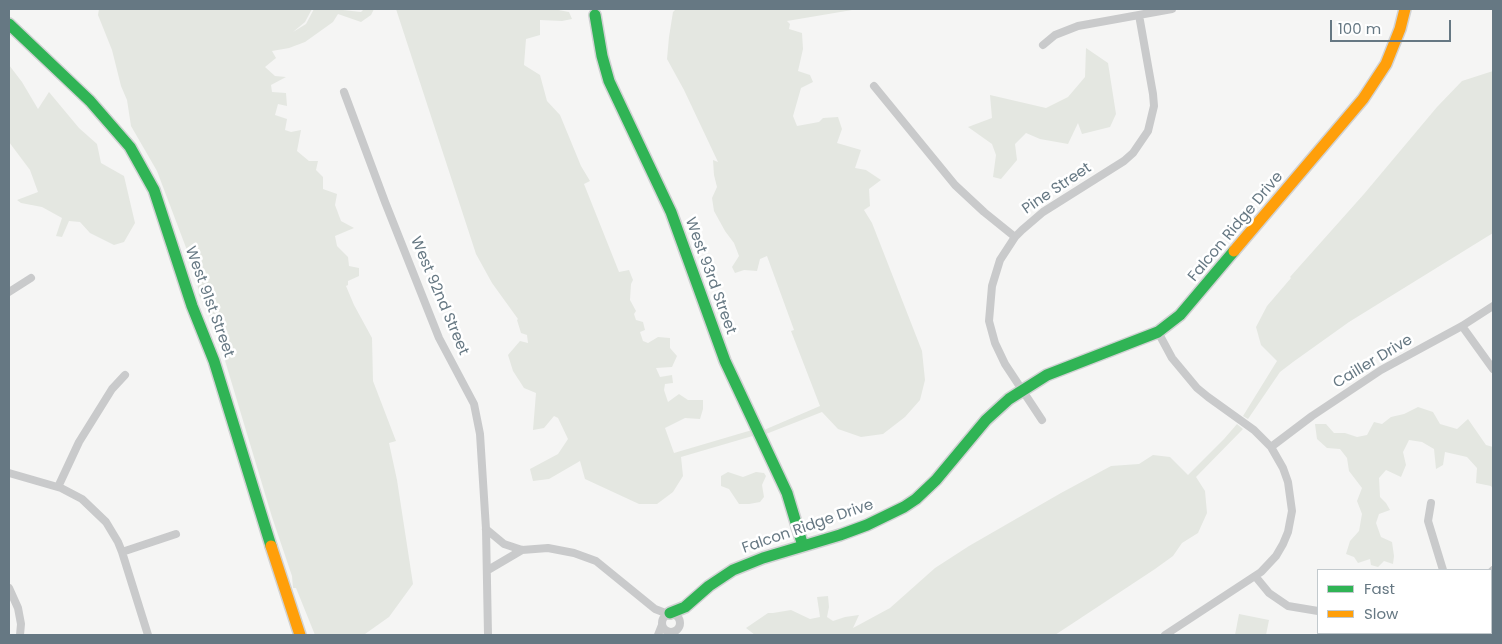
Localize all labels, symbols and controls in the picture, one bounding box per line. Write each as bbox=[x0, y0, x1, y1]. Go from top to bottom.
scale bar bbox=[1332, 10, 1453, 42]
text: 100 m bbox=[1338, 18, 1381, 39]
street label: Pine Street bbox=[1019, 159, 1095, 219]
street label: Falcon Ridge Drive bbox=[1185, 168, 1287, 286]
street label: West 93rd Street bbox=[680, 215, 740, 337]
street label: West 92nd Street bbox=[406, 234, 472, 358]
street label: West 91st Street bbox=[181, 244, 237, 360]
street label: Cailler Drive bbox=[1330, 331, 1416, 393]
street label: Falcon Ridge Drive bbox=[740, 496, 876, 558]
legend bbox=[1317, 569, 1492, 634]
text: Fast bbox=[1364, 578, 1395, 599]
text: Slow bbox=[1364, 603, 1398, 624]

